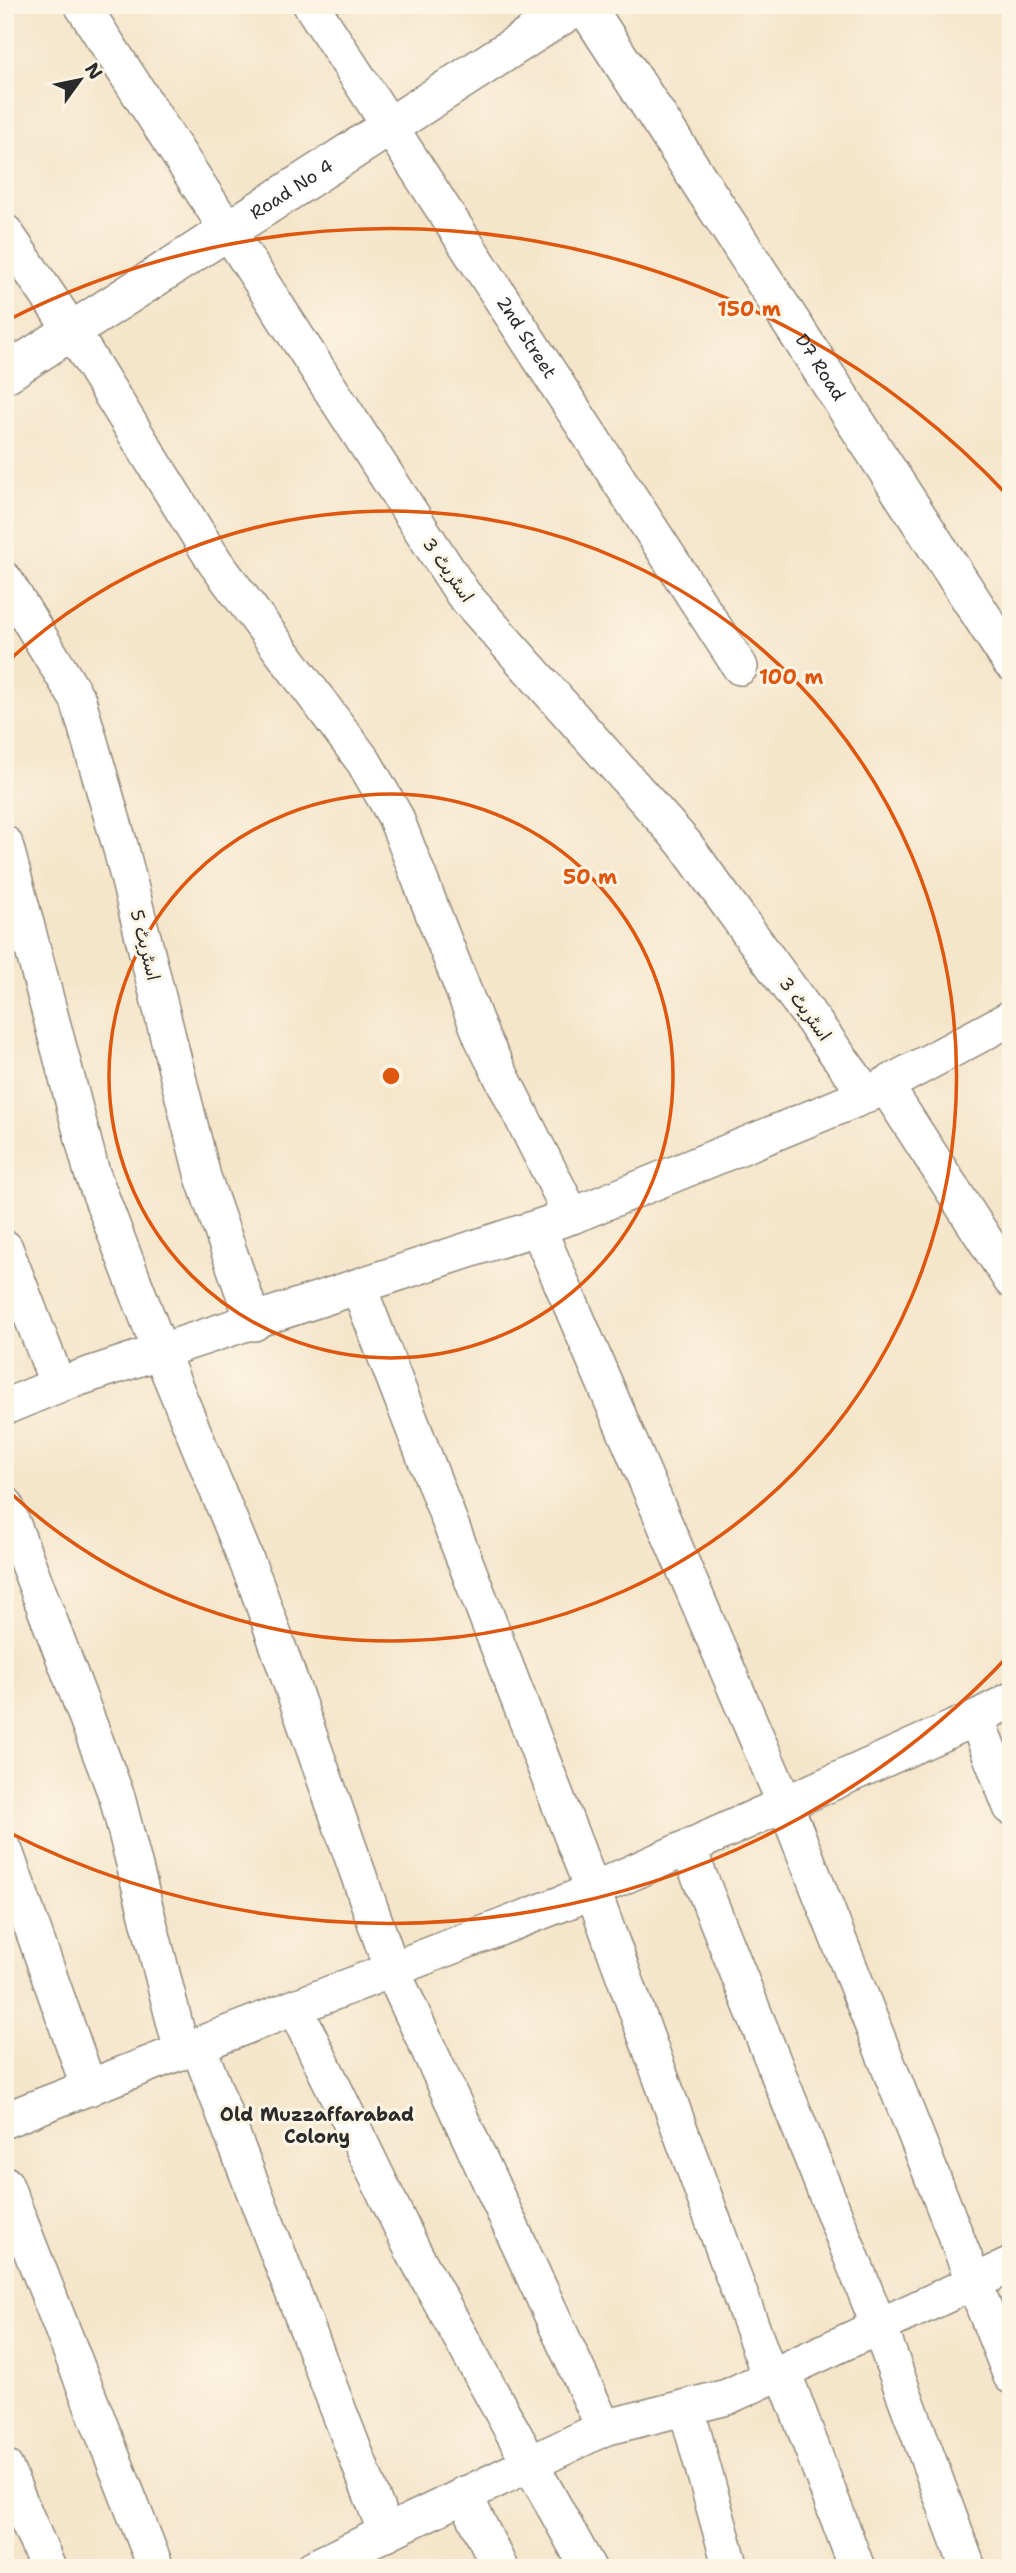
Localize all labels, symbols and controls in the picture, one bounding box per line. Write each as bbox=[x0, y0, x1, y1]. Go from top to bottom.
north arrow bbox=[46, 46, 116, 116]
text: N bbox=[79, 58, 108, 84]
street label: Road No 4 bbox=[245, 154, 338, 225]
street label: 2nd Street bbox=[491, 292, 562, 383]
text: 150 m bbox=[717, 295, 781, 323]
street label: D7 Road bbox=[790, 329, 851, 405]
street label: اسٹریٹ 3 bbox=[417, 533, 479, 607]
text: 100 m bbox=[759, 663, 823, 691]
text: 50 m bbox=[563, 863, 617, 891]
street label: اسٹریٹ 5 bbox=[125, 907, 165, 983]
street label: اسٹریٹ 3 bbox=[774, 972, 836, 1046]
centre of rings bbox=[379, 1064, 403, 1088]
district label: Old Muzzaffarabad Colony bbox=[220, 2102, 414, 2149]

